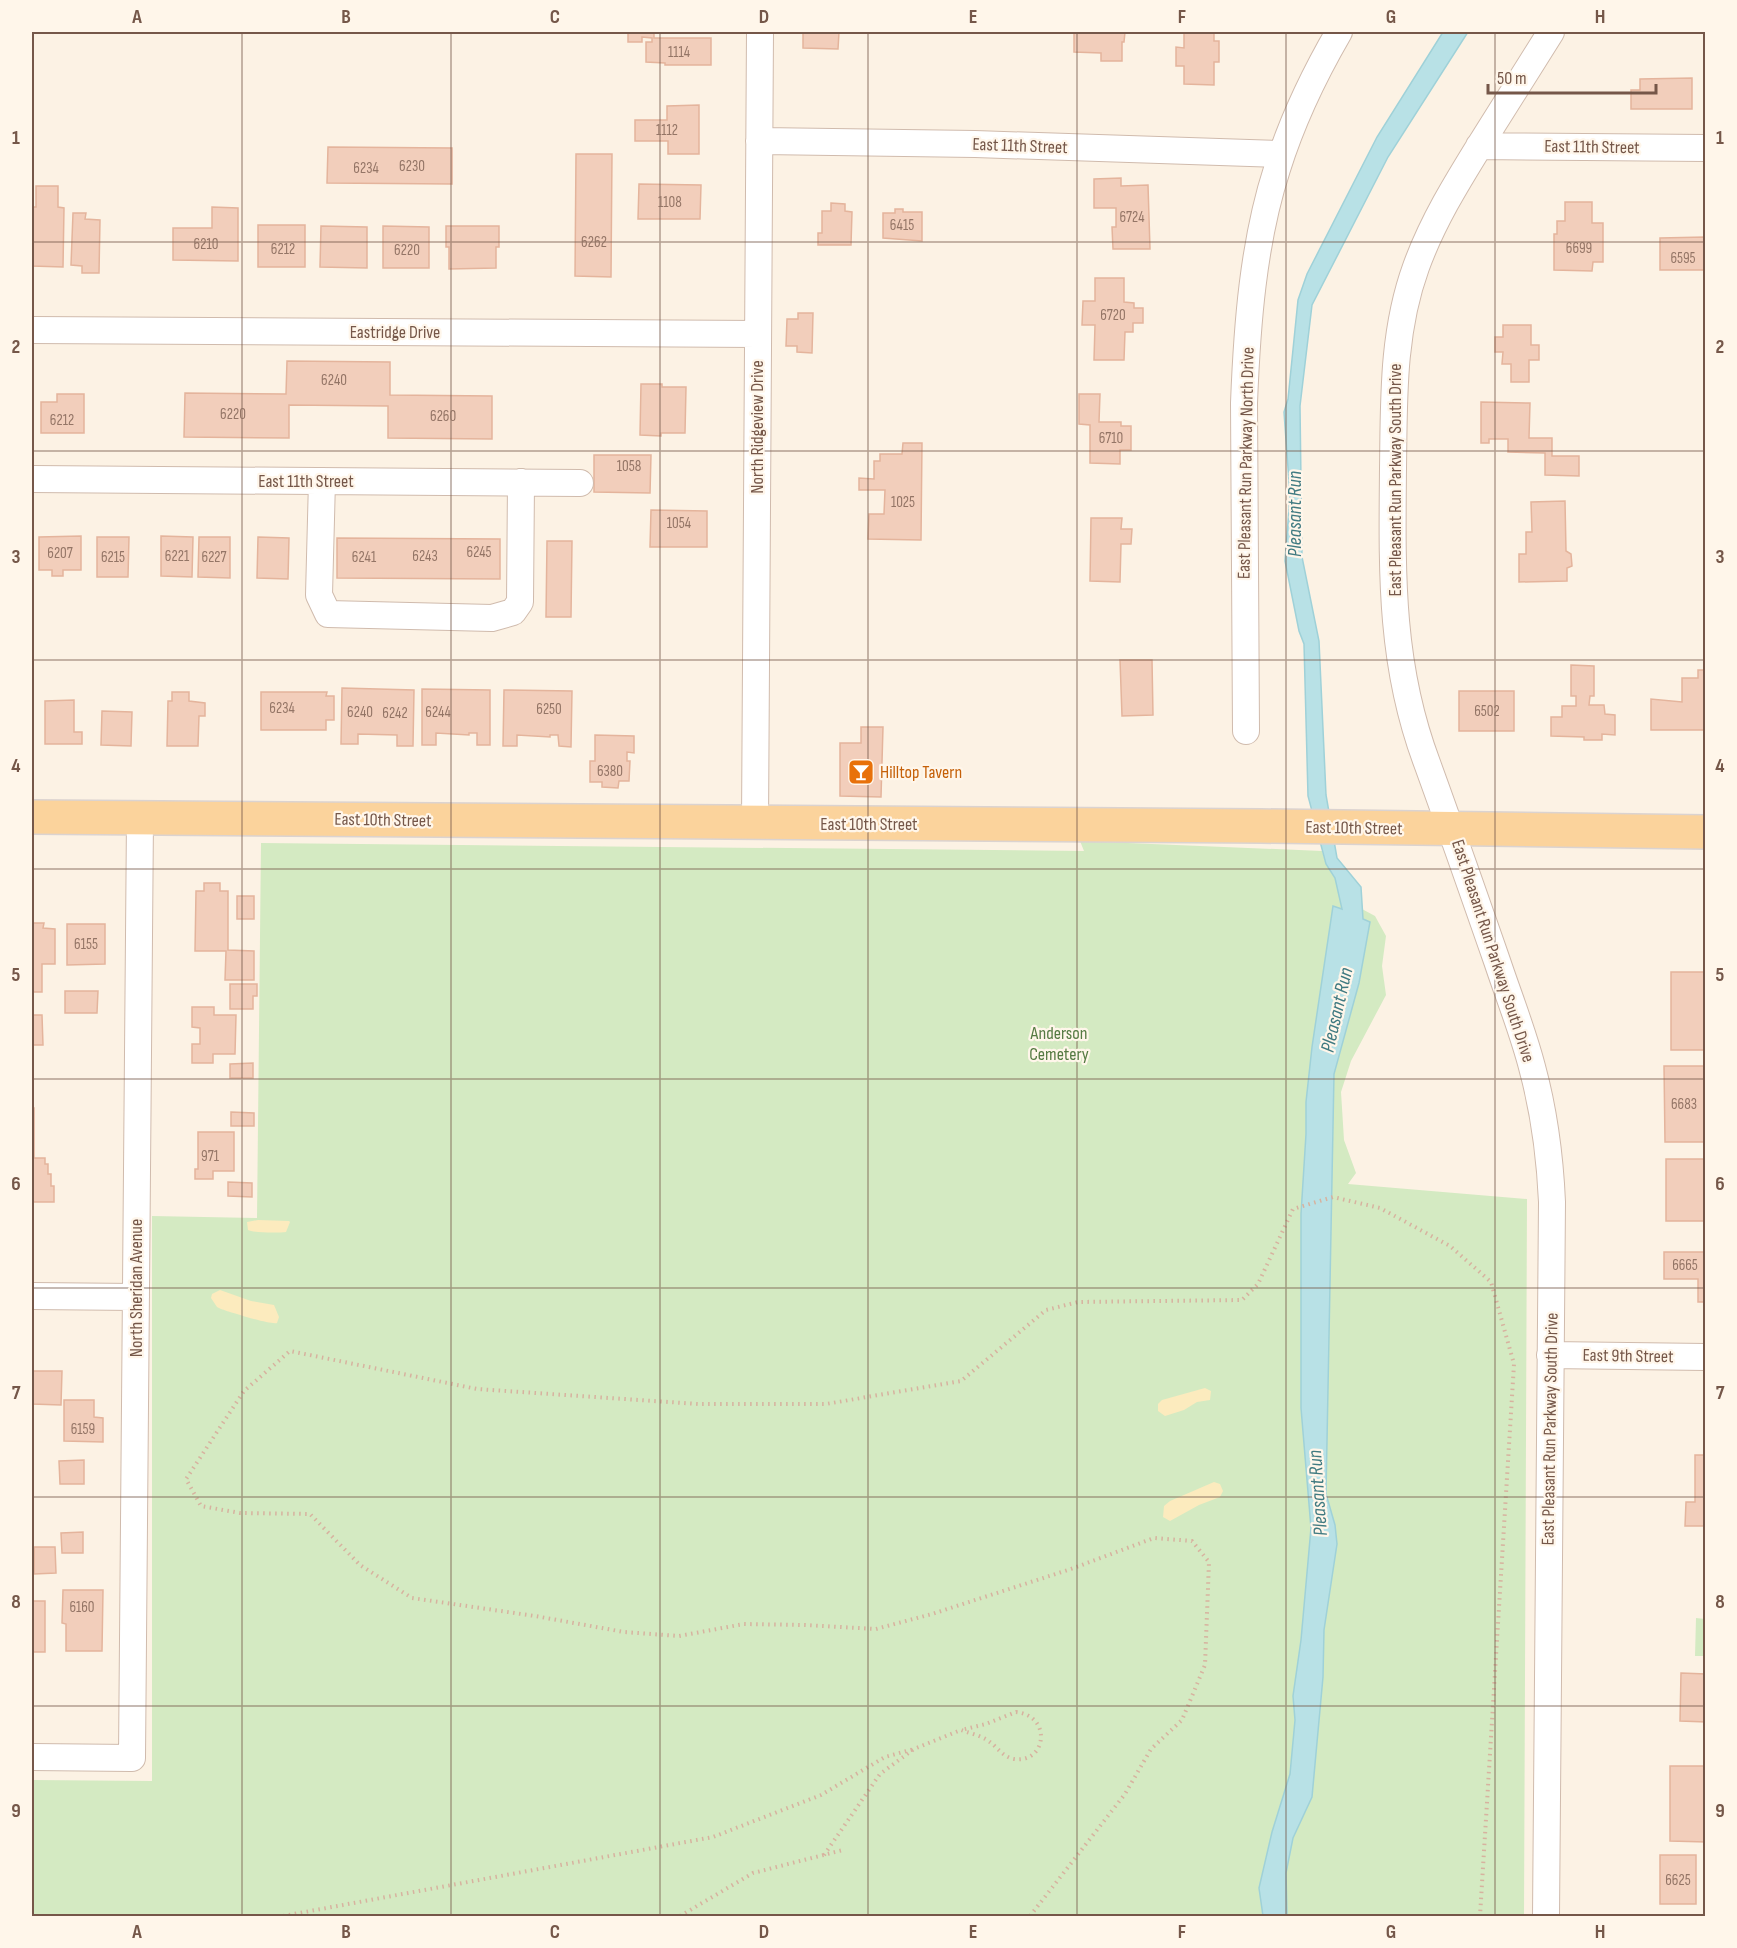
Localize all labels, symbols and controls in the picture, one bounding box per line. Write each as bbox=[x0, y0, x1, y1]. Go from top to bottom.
text: A bbox=[131, 5, 142, 29]
text: B bbox=[341, 5, 351, 29]
text: C bbox=[550, 5, 560, 29]
text: D bbox=[759, 5, 769, 29]
text: E bbox=[969, 5, 977, 29]
text: F bbox=[1178, 5, 1186, 29]
text: G bbox=[1386, 5, 1396, 29]
text: H bbox=[1595, 5, 1605, 29]
house number: 1114 bbox=[668, 43, 690, 62]
scale bar bbox=[1488, 57, 1656, 95]
text: 50 m bbox=[1497, 68, 1527, 89]
house number: 1112 bbox=[656, 121, 678, 140]
text: 1 bbox=[12, 126, 20, 150]
text: 1 bbox=[1716, 126, 1724, 150]
street label: East 11th Street bbox=[972, 134, 1069, 158]
street label: East 11th Street bbox=[1544, 136, 1640, 158]
house number: 6230 bbox=[399, 157, 425, 176]
house number: 6234 bbox=[353, 159, 379, 178]
house number: 1108 bbox=[658, 193, 682, 212]
house number: 6724 bbox=[1120, 208, 1144, 227]
house number: 6415 bbox=[890, 216, 914, 235]
house number: 6262 bbox=[581, 233, 607, 252]
house number: 6210 bbox=[194, 235, 218, 254]
house number: 6699 bbox=[1566, 239, 1592, 258]
house number: 6212 bbox=[271, 240, 295, 259]
house number: 6220 bbox=[394, 241, 420, 260]
house number: 6595 bbox=[1670, 249, 1696, 268]
house number: 6720 bbox=[1100, 306, 1126, 325]
street label: Eastridge Drive bbox=[350, 322, 440, 343]
text: 2 bbox=[12, 335, 20, 359]
text: 2 bbox=[1716, 335, 1724, 359]
street label: East Pleasant Run Parkway North Drive bbox=[1233, 347, 1259, 579]
street label: North Ridgeview Drive bbox=[747, 360, 768, 494]
street label: East Pleasant Run Parkway South Drive bbox=[1385, 364, 1406, 596]
house number: 6240 bbox=[321, 371, 347, 390]
house number: 6220 bbox=[220, 405, 246, 424]
house number: 6260 bbox=[430, 407, 456, 426]
house number: 6212 bbox=[50, 411, 74, 430]
house number: 6710 bbox=[1099, 429, 1123, 448]
house number: 1058 bbox=[617, 457, 641, 476]
street label: East 11th Street bbox=[258, 471, 354, 492]
water label: Pleasant Run bbox=[1283, 471, 1307, 557]
house number: 1025 bbox=[891, 493, 915, 512]
house number: 1054 bbox=[667, 514, 691, 533]
house number: 6245 bbox=[466, 543, 492, 562]
house number: 6207 bbox=[47, 544, 73, 563]
text: 3 bbox=[12, 545, 21, 569]
text: 3 bbox=[1716, 545, 1725, 569]
house number: 6221 bbox=[165, 547, 190, 566]
house number: 6243 bbox=[412, 547, 438, 566]
house number: 6215 bbox=[101, 548, 125, 567]
house number: 6227 bbox=[201, 548, 227, 567]
house number: 6241 bbox=[352, 548, 377, 567]
house number: 6234 bbox=[269, 699, 295, 718]
house number: 6250 bbox=[536, 700, 562, 719]
house number: 6502 bbox=[1474, 702, 1500, 721]
house number: 6240 bbox=[347, 703, 373, 722]
house number: 6244 bbox=[425, 703, 451, 722]
house number: 6242 bbox=[382, 704, 408, 723]
text: 4 bbox=[11, 754, 21, 778]
text: 4 bbox=[1715, 754, 1725, 778]
bar icon: Hilltop Tavern bbox=[846, 757, 876, 787]
house number: 6380 bbox=[597, 762, 623, 781]
place label: Hilltop Tavern bbox=[880, 762, 962, 783]
street label: East 10th Street bbox=[334, 809, 432, 831]
street label: East 10th Street bbox=[820, 814, 918, 835]
street label: East 10th Street bbox=[1305, 817, 1403, 839]
street label: East Pleasant Run Parkway South Drive bbox=[1447, 837, 1539, 1065]
house number: 6155 bbox=[74, 935, 98, 954]
text: 5 bbox=[12, 963, 21, 987]
text: 5 bbox=[1716, 963, 1725, 987]
water label: Pleasant Run bbox=[1316, 965, 1358, 1055]
park label: Anderson Cemetery bbox=[1029, 1023, 1089, 1065]
house number: 6683 bbox=[1671, 1095, 1697, 1114]
house number: 971 bbox=[201, 1147, 220, 1166]
text: 6 bbox=[11, 1172, 21, 1196]
text: 6 bbox=[1715, 1172, 1725, 1196]
street label: North Sheridan Avenue bbox=[126, 1219, 147, 1357]
house number: 6665 bbox=[1672, 1256, 1698, 1275]
street label: East Pleasant Run Parkway South Drive bbox=[1537, 1312, 1563, 1546]
street label: East 9th Street bbox=[1582, 1345, 1674, 1367]
text: 7 bbox=[12, 1381, 21, 1405]
text: 7 bbox=[1716, 1381, 1725, 1405]
house number: 6159 bbox=[71, 1420, 95, 1439]
water label: Pleasant Run bbox=[1303, 1449, 1333, 1537]
text: 8 bbox=[11, 1590, 21, 1614]
text: 8 bbox=[1715, 1590, 1725, 1614]
house number: 6160 bbox=[69, 1598, 95, 1617]
text: 9 bbox=[11, 1799, 21, 1823]
text: 9 bbox=[1715, 1799, 1725, 1823]
house number: 6625 bbox=[1665, 1871, 1691, 1890]
text: A bbox=[131, 1920, 142, 1944]
text: B bbox=[341, 1920, 351, 1944]
text: C bbox=[550, 1920, 560, 1944]
text: D bbox=[759, 1920, 769, 1944]
text: E bbox=[969, 1920, 977, 1944]
text: F bbox=[1178, 1920, 1186, 1944]
text: G bbox=[1386, 1920, 1396, 1944]
text: H bbox=[1595, 1920, 1605, 1944]

